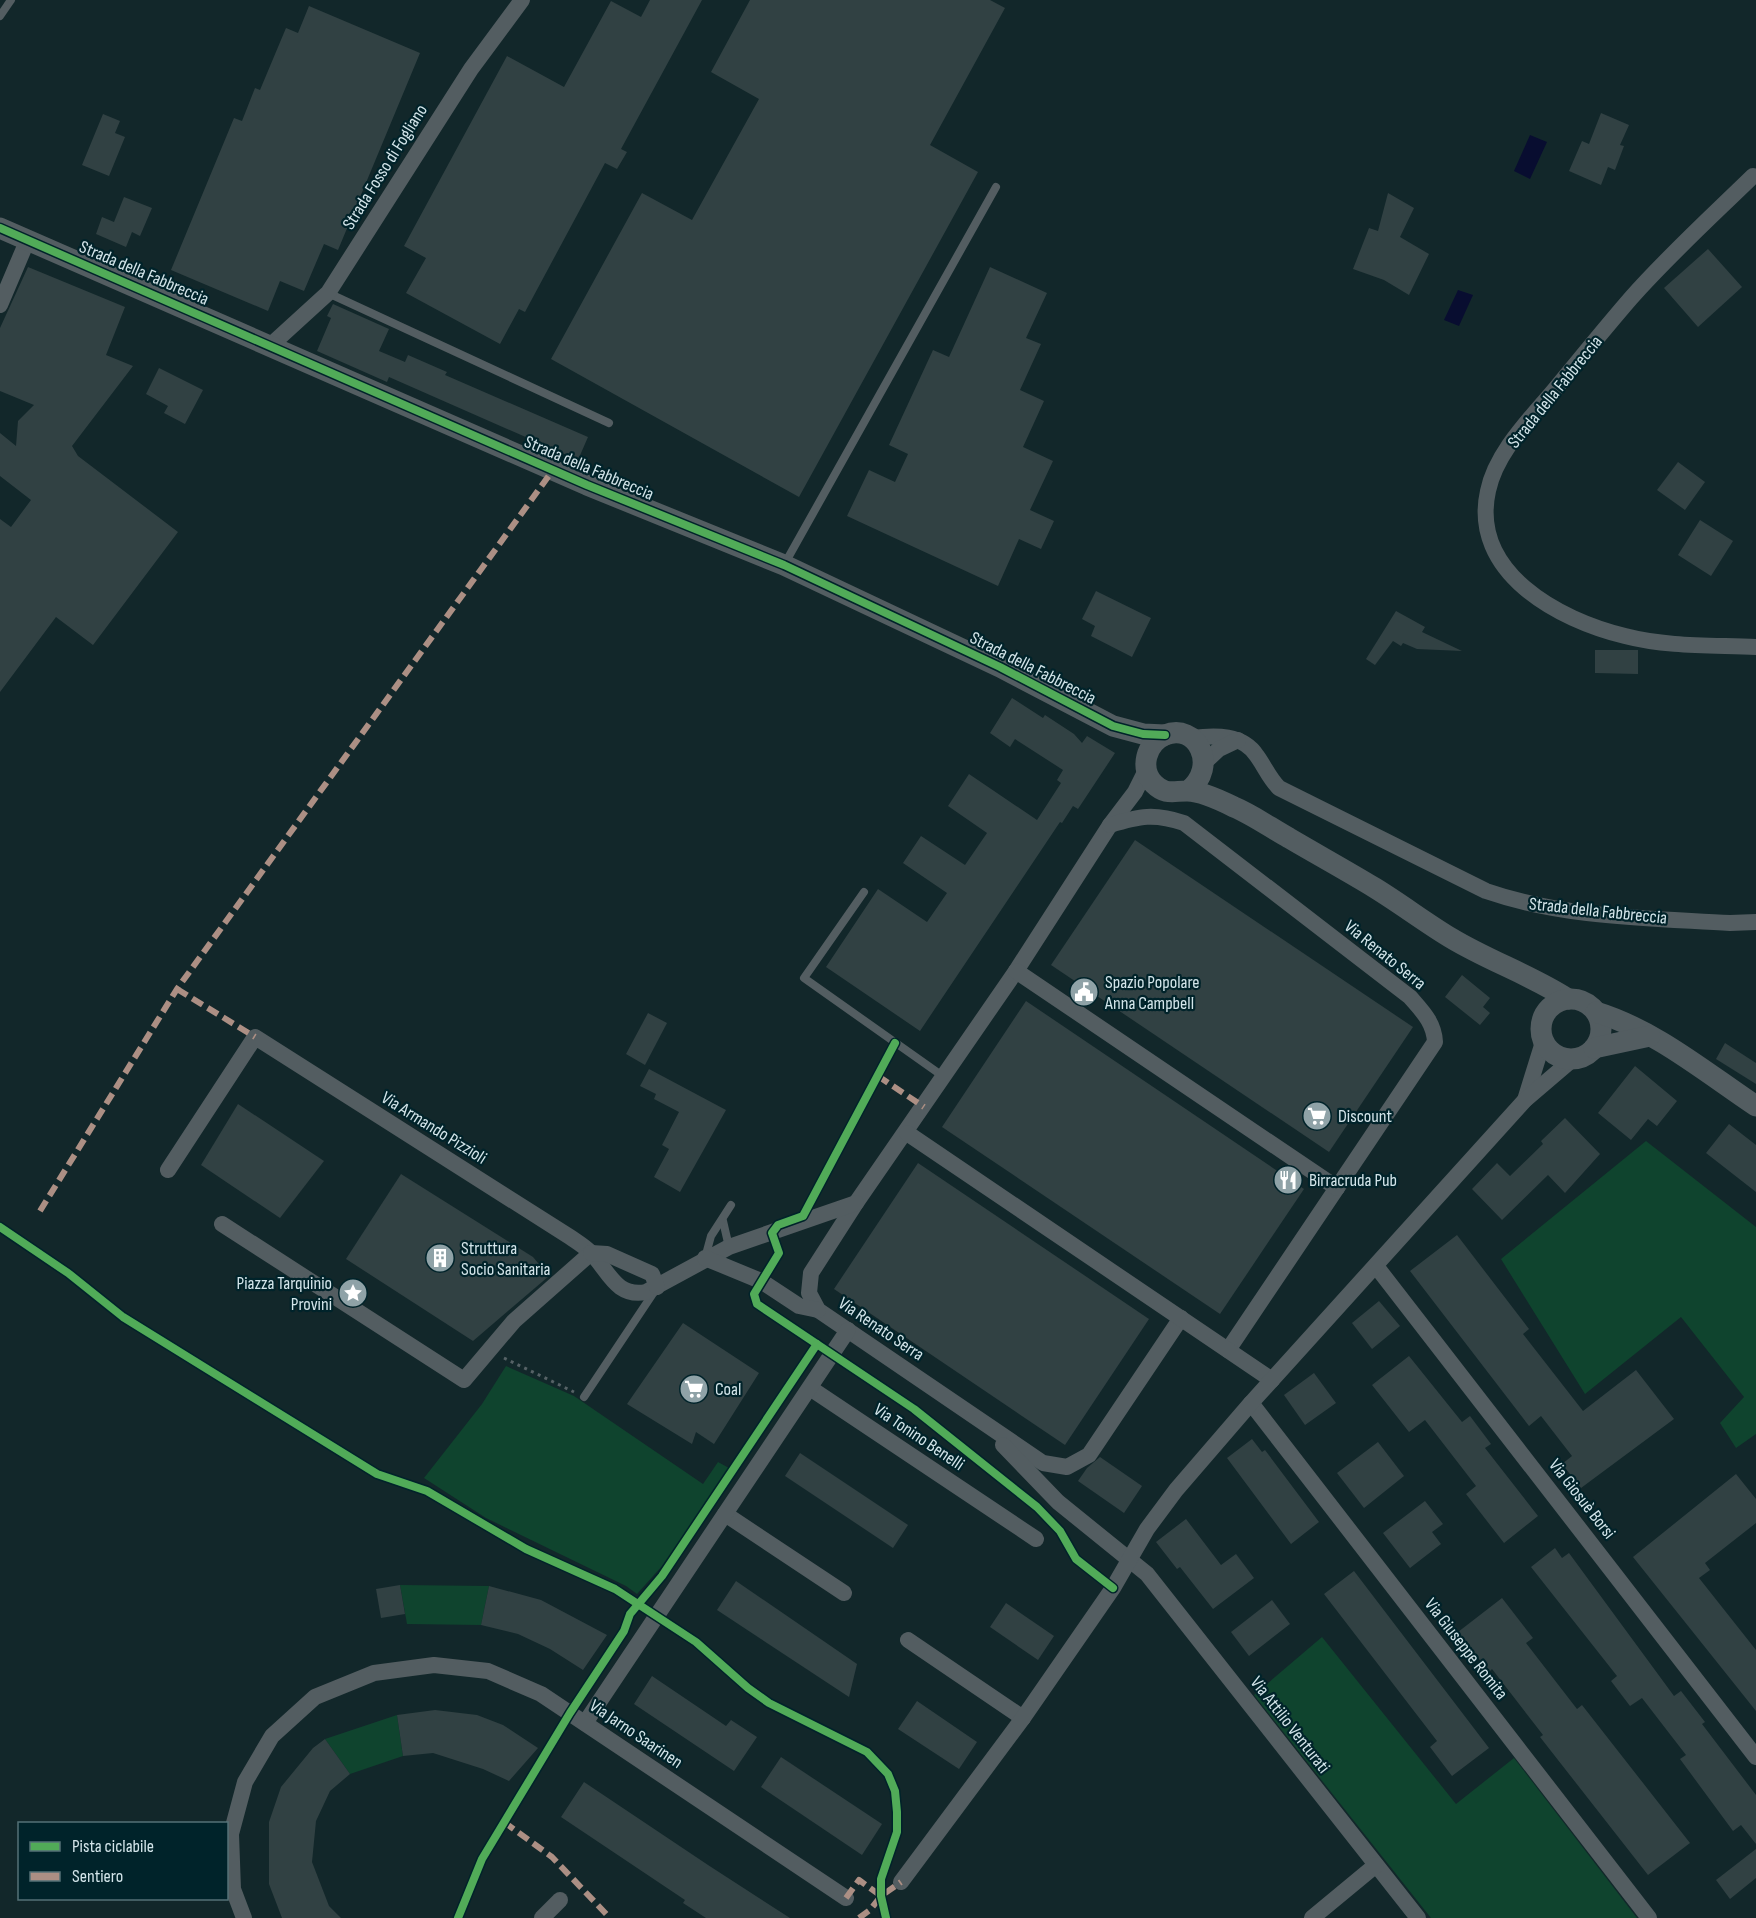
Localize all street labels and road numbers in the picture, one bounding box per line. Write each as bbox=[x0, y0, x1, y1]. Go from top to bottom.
street label: Strada Fosso di Fogliano bbox=[338, 101, 432, 233]
street label: Strada della Fabbreccia bbox=[76, 236, 212, 310]
street label: Strada della Fabbreccia bbox=[1503, 331, 1607, 452]
street label: Strada della Fabbreccia bbox=[521, 431, 657, 505]
street label: Strada della Fabbreccia bbox=[966, 627, 1100, 709]
street label: Strada della Fabbreccia bbox=[1528, 893, 1668, 929]
street label: Via Renato Serra bbox=[1340, 916, 1430, 994]
street label: Via Armando Pizzioli bbox=[377, 1087, 491, 1169]
street label: Via Renato Serra bbox=[834, 1293, 928, 1365]
street label: Via Tonino Benelli bbox=[870, 1399, 968, 1475]
street label: Via Giosuè Borsi bbox=[1544, 1455, 1620, 1543]
street label: Via Giuseppe Romita bbox=[1420, 1594, 1512, 1704]
street label: Via Attilio Venturati bbox=[1246, 1672, 1334, 1778]
street label: Via Jarno Saarinen bbox=[585, 1695, 687, 1773]

